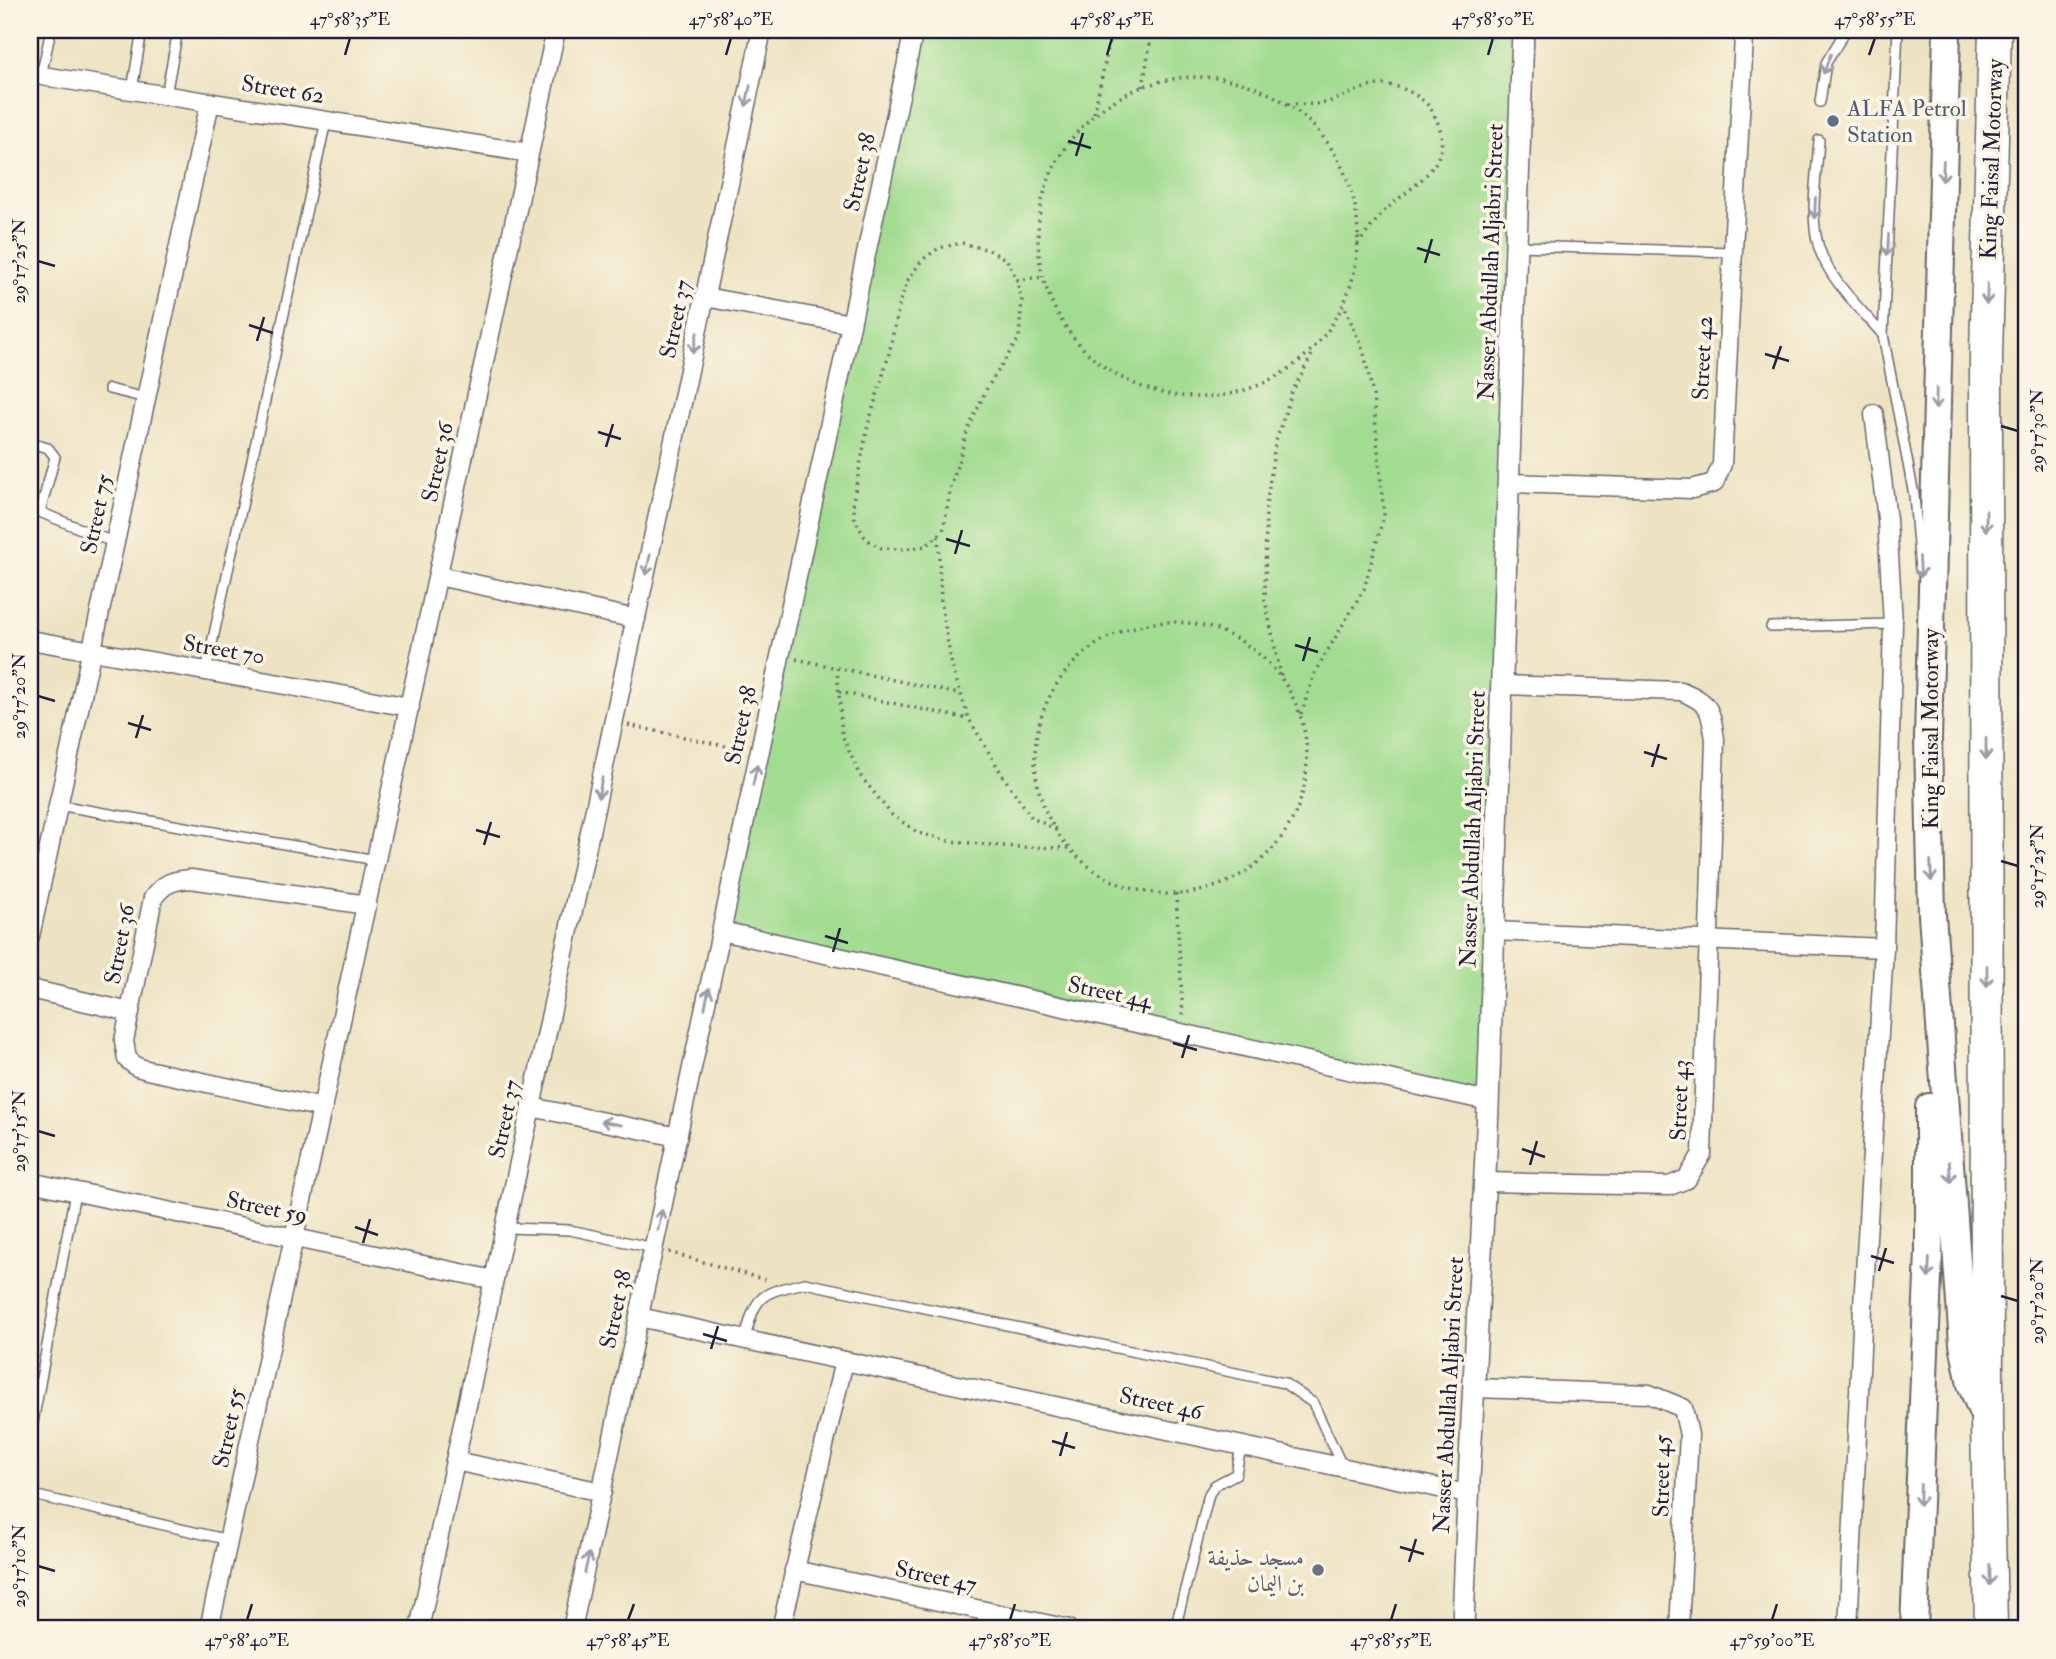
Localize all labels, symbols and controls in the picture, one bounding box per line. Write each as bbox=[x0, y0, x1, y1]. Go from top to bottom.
text: 47°58'35"E bbox=[310, 8, 390, 31]
text: 47°58'40"E bbox=[689, 8, 773, 31]
text: 47°58'45"E bbox=[1070, 8, 1154, 31]
text: 47°58'50"E bbox=[1452, 8, 1534, 31]
text: 47°58'55"E bbox=[1834, 8, 1916, 31]
one-way arrow bbox=[1820, 52, 1832, 74]
street label: King Faisal Motorway bbox=[1974, 57, 2010, 260]
street label: Street 62 bbox=[239, 69, 326, 110]
one-way arrow bbox=[741, 85, 754, 107]
place label: ALFA Petrol Station bbox=[1846, 94, 1967, 149]
marker: ALFA Petrol Station bbox=[1825, 113, 1841, 129]
street label: Nasser Abdullah Aljabri Street bbox=[1471, 123, 1510, 401]
street label: Street 38 bbox=[837, 130, 882, 214]
one-way arrow bbox=[1936, 160, 1950, 183]
one-way arrow bbox=[1809, 196, 1822, 219]
text: 29°17'25"N bbox=[8, 219, 31, 303]
one-way arrow bbox=[1881, 233, 1894, 256]
street label: Street 37 bbox=[653, 277, 698, 361]
one-way arrow bbox=[1981, 282, 1994, 305]
street label: Street 42 bbox=[1686, 315, 1719, 401]
one-way arrow bbox=[688, 331, 702, 354]
one-way arrow bbox=[1930, 387, 1943, 410]
text: 29°17'30"N bbox=[2026, 389, 2049, 473]
street label: Street 36 bbox=[415, 418, 460, 505]
street label: Street 75 bbox=[74, 471, 119, 557]
one-way arrow bbox=[1979, 510, 1993, 533]
one-way arrow bbox=[640, 553, 654, 576]
one-way arrow bbox=[1914, 555, 1927, 578]
street label: Street 70 bbox=[181, 628, 267, 671]
street label: King Faisal Motorway bbox=[1916, 628, 1945, 830]
text: 29°17'20"N bbox=[8, 653, 31, 739]
street label: Street 38 bbox=[718, 683, 763, 767]
street label: Nasser Abdullah Aljabri Street bbox=[1453, 690, 1492, 968]
one-way arrow bbox=[1979, 737, 1993, 760]
one-way arrow bbox=[748, 764, 762, 787]
one-way arrow bbox=[592, 776, 606, 799]
text: 29°17'25"N bbox=[2026, 824, 2049, 908]
one-way arrow bbox=[1924, 859, 1937, 882]
street label: Street 36 bbox=[98, 900, 142, 986]
one-way arrow bbox=[1980, 965, 1994, 988]
street label: Street 44 bbox=[1065, 969, 1156, 1016]
one-way arrow bbox=[701, 987, 715, 1010]
street label: Street 43 bbox=[1664, 1059, 1695, 1141]
street label: Street 37 bbox=[482, 1077, 527, 1161]
text: 29°17'15"N bbox=[8, 1090, 31, 1172]
one-way arrow bbox=[600, 1116, 623, 1130]
one-way arrow bbox=[1944, 1160, 1957, 1182]
street label: Street 59 bbox=[224, 1185, 310, 1230]
one-way arrow bbox=[653, 1209, 667, 1232]
street label: Nasser Abdullah Aljabri Street bbox=[1427, 1256, 1470, 1534]
one-way arrow bbox=[1922, 1256, 1935, 1279]
text: 29°17'20"N bbox=[2026, 1258, 2049, 1344]
street label: Street 38 bbox=[593, 1267, 638, 1351]
street label: Street 46 bbox=[1117, 1381, 1206, 1427]
street label: Street 55 bbox=[206, 1386, 251, 1470]
street label: Street 45 bbox=[1646, 1434, 1677, 1518]
one-way arrow bbox=[1913, 1483, 1926, 1506]
text: 29°17'10"N bbox=[8, 1524, 31, 1608]
place label: مسجد حذيفة بن اليمان bbox=[1207, 1543, 1304, 1598]
one-way arrow bbox=[581, 1552, 594, 1574]
street label: Street 47 bbox=[892, 1554, 980, 1599]
marker: مسجد حذيفة بن اليمان bbox=[1310, 1562, 1326, 1578]
one-way arrow bbox=[1983, 1563, 1997, 1586]
text: 47°58'40"E bbox=[205, 1629, 289, 1652]
text: 47°58'45"E bbox=[586, 1629, 670, 1652]
text: 47°58'50"E bbox=[969, 1629, 1051, 1652]
text: 47°58'55"E bbox=[1350, 1629, 1432, 1652]
text: 47°59'00"E bbox=[1730, 1629, 1814, 1652]

